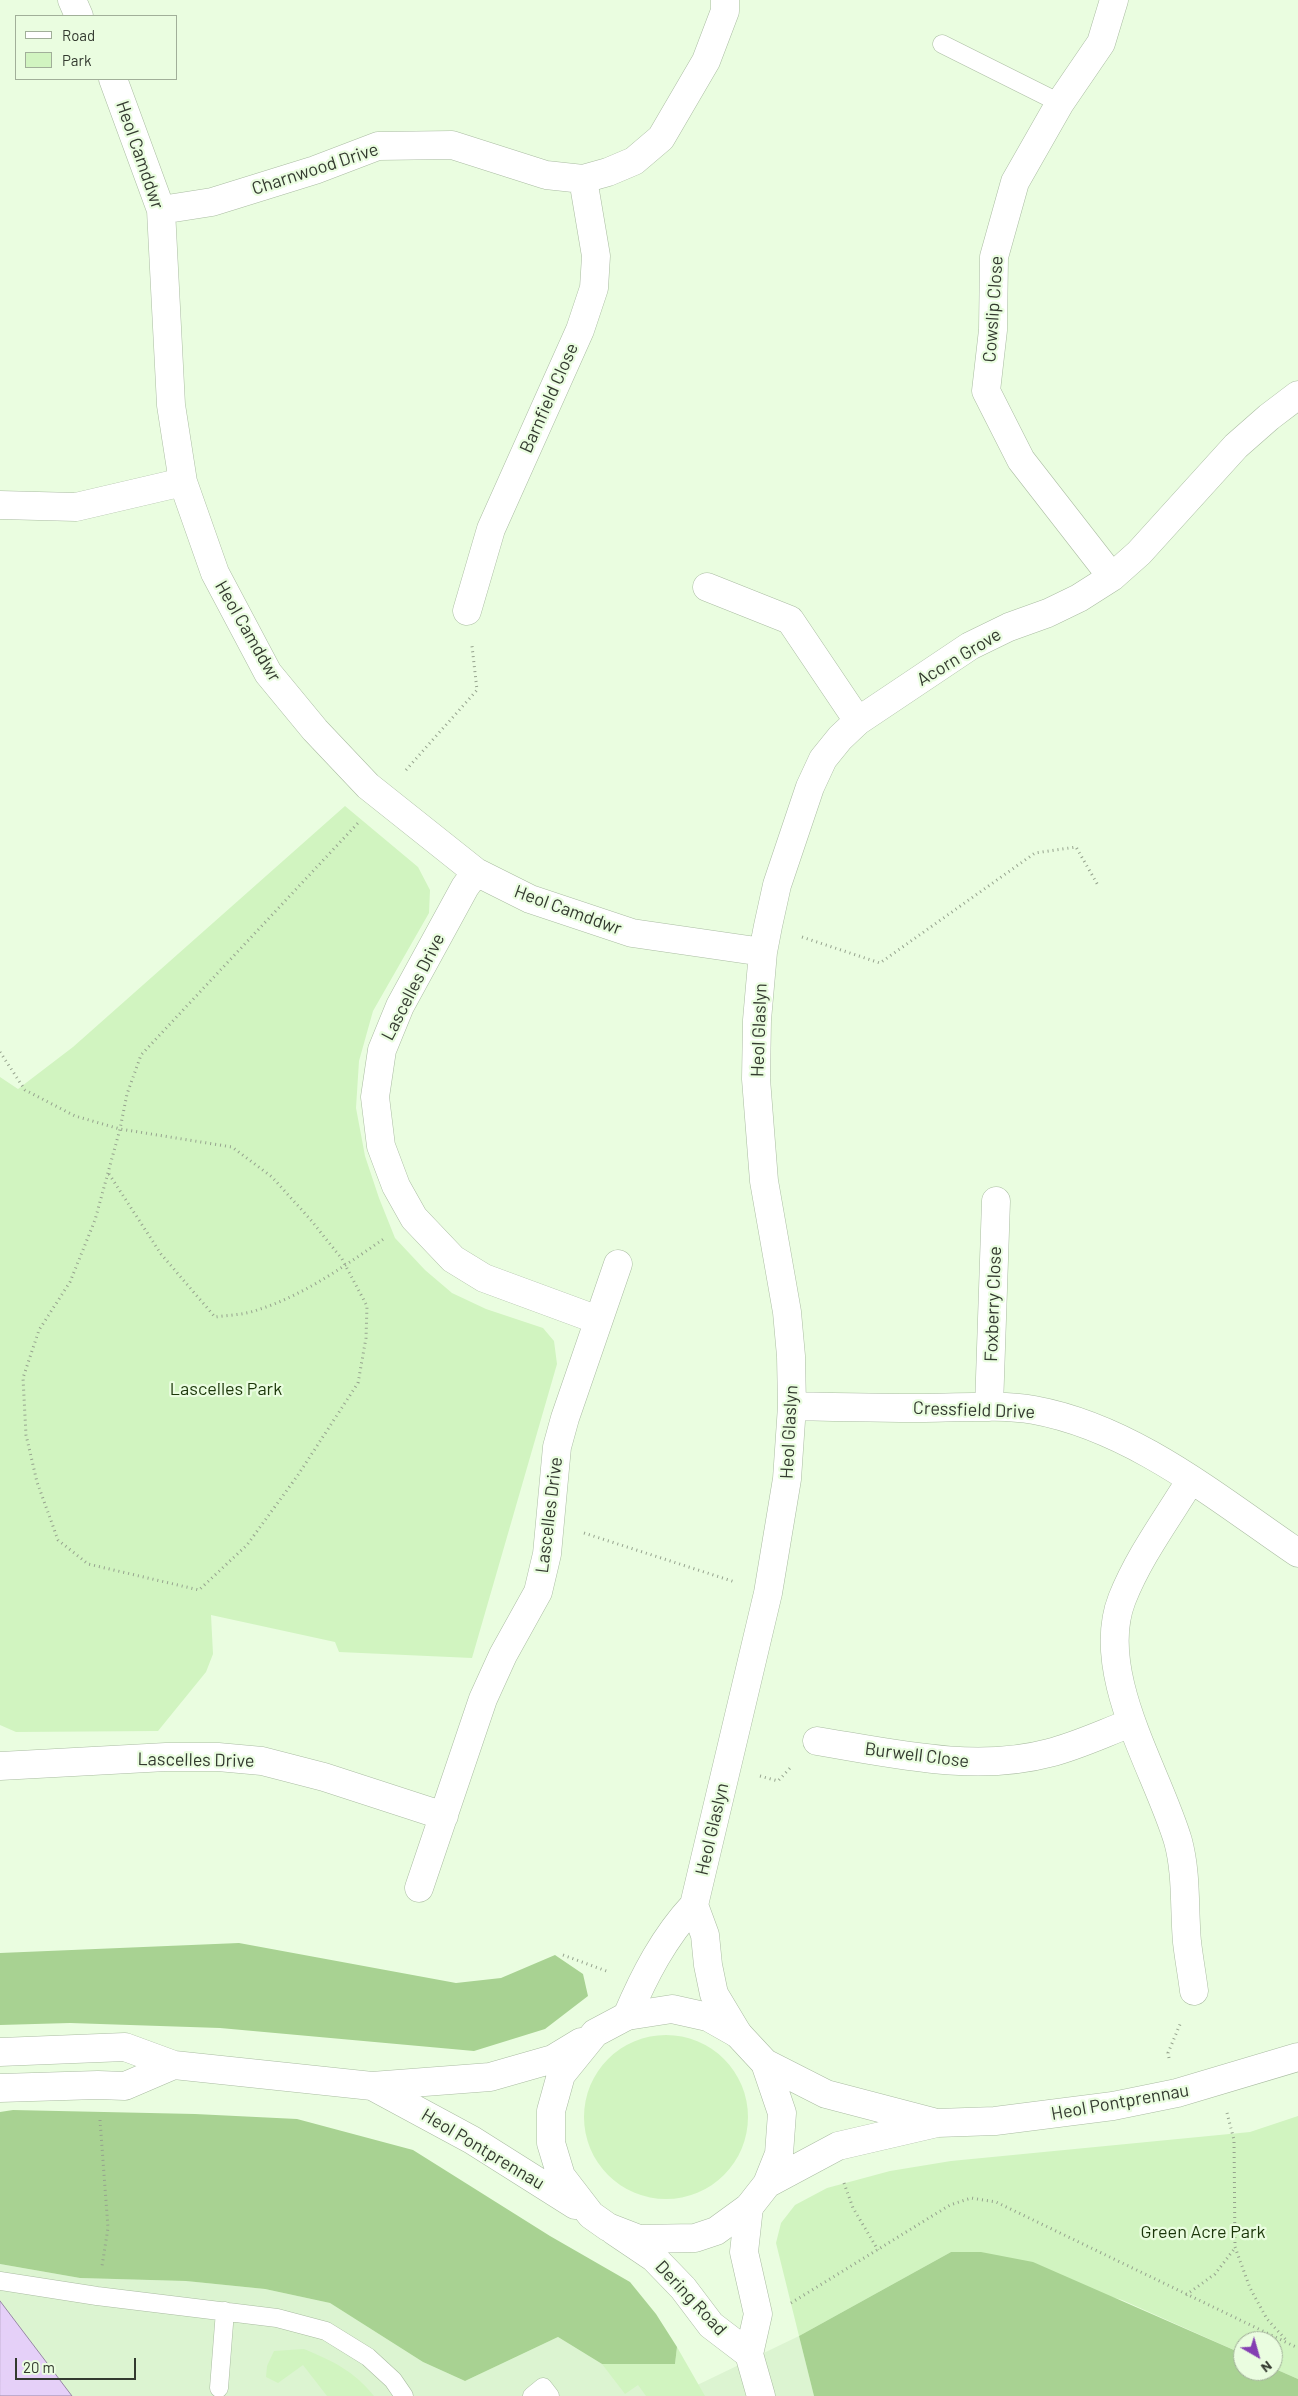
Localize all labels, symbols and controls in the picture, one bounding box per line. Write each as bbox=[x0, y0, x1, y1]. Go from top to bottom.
legend bbox=[15, 15, 178, 80]
text: Road bbox=[62, 26, 95, 44]
text: Park bbox=[62, 51, 91, 69]
street label: Heol Camddwr bbox=[111, 98, 169, 212]
street label: Charnwood Drive bbox=[249, 138, 381, 200]
street label: Cowslip Close bbox=[979, 255, 1007, 363]
street label: Barnfield Close bbox=[515, 340, 583, 456]
street label: Heol Camddwr bbox=[210, 577, 286, 685]
street label: Acorn Grove bbox=[913, 623, 1005, 691]
street label: Heol Camddwr bbox=[511, 881, 625, 939]
street label: Lascelles Drive bbox=[377, 930, 449, 1044]
street label: Heol Glaslyn bbox=[747, 983, 771, 1077]
street label: Foxberry Close bbox=[980, 1246, 1006, 1362]
park label: Lascelles Park bbox=[170, 1378, 282, 1400]
street label: Heol Glaslyn bbox=[776, 1384, 802, 1480]
street label: Cressfield Drive bbox=[913, 1397, 1035, 1423]
street label: Lascelles Drive bbox=[531, 1456, 567, 1574]
street label: Burwell Close bbox=[864, 1738, 970, 1772]
street label: Lascelles Drive bbox=[137, 1748, 255, 1772]
street label: Heol Glaslyn bbox=[691, 1781, 733, 1877]
street label: Heol Pontprennau bbox=[1049, 2079, 1191, 2125]
street label: Heol Pontprennau bbox=[418, 2104, 548, 2194]
park label: Green Acre Park bbox=[1140, 2221, 1266, 2243]
street label: Dering Road bbox=[651, 2256, 731, 2340]
north arrow bbox=[1233, 2331, 1283, 2381]
scale bar bbox=[18, 2348, 139, 2380]
text: 20 m bbox=[23, 2358, 55, 2376]
text: N bbox=[1258, 2358, 1276, 2377]

